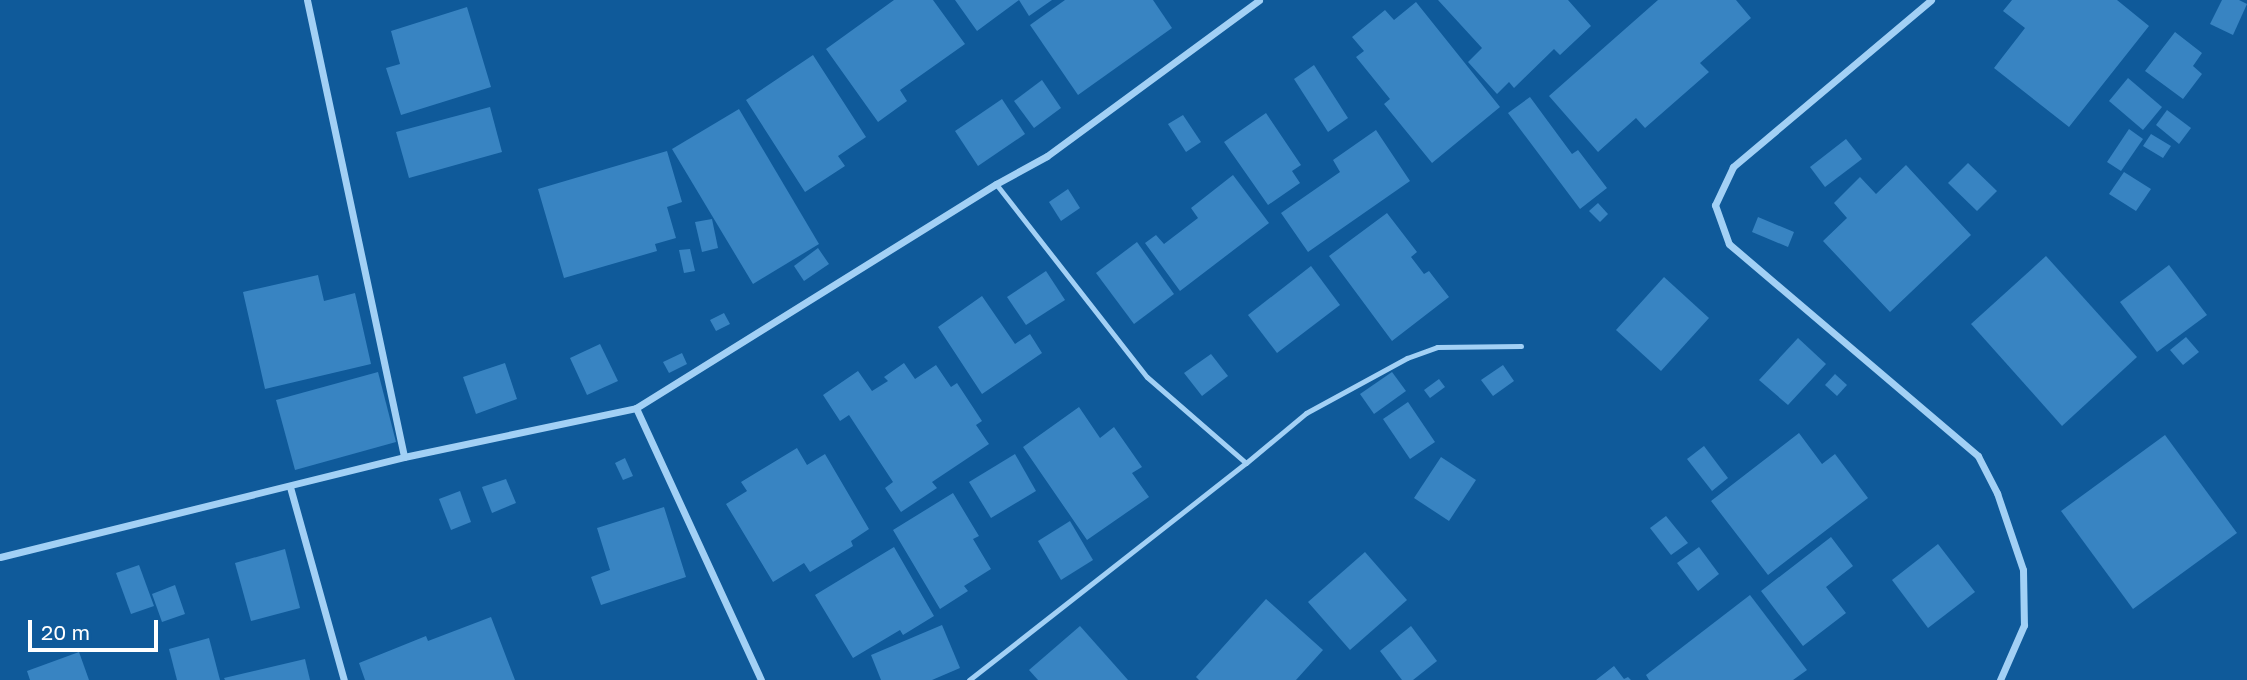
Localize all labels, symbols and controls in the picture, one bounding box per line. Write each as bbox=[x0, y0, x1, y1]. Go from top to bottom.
scale bar bbox=[32, 606, 161, 650]
text: 20 m bbox=[41, 619, 90, 645]

